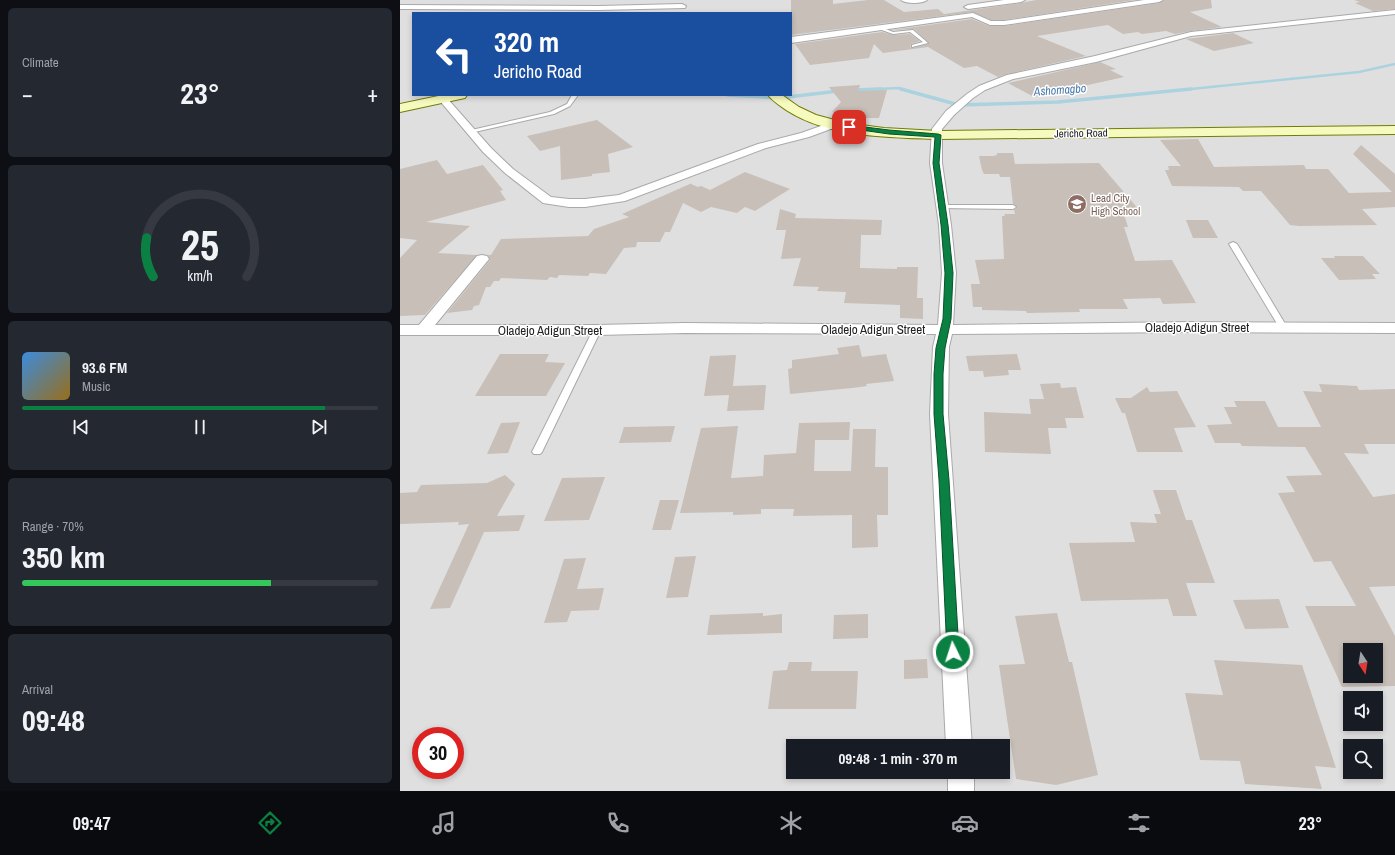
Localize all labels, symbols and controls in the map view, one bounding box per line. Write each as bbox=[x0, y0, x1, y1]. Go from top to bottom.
text: 320 m bbox=[494, 23, 559, 61]
icon: left bbox=[428, 28, 480, 80]
text: Climate bbox=[22, 54, 59, 71]
text: Jericho Road bbox=[494, 59, 582, 84]
text: 23° bbox=[180, 73, 220, 113]
text: − bbox=[22, 79, 33, 109]
text: + bbox=[367, 79, 378, 109]
water label: Ashomagbo bbox=[1032, 80, 1087, 100]
pin bbox=[832, 110, 866, 144]
icon: arrive bbox=[838, 116, 860, 138]
street label: Jericho Road bbox=[1054, 126, 1108, 140]
place label: Lead City High School bbox=[1091, 191, 1140, 218]
school or university icon: Lead City High School bbox=[1066, 193, 1088, 215]
text: 25 bbox=[181, 217, 219, 273]
text: km/h bbox=[187, 265, 213, 284]
street label: Oladejo Adigun Street bbox=[1145, 319, 1249, 336]
street label: Oladejo Adigun Street bbox=[821, 321, 925, 338]
street label: Oladejo Adigun Street bbox=[498, 322, 602, 339]
text: 93.6 FM bbox=[82, 357, 127, 378]
text: Music bbox=[82, 378, 110, 395]
icon: previous bbox=[70, 416, 92, 438]
icon: pause bbox=[189, 416, 211, 438]
icon: next bbox=[308, 416, 330, 438]
text: Range · 70% bbox=[22, 518, 84, 535]
text: 350 km bbox=[22, 537, 105, 577]
position arrow bbox=[932, 631, 974, 673]
north arrow bbox=[1343, 643, 1383, 683]
map controls bbox=[1343, 643, 1383, 779]
text: Arrival bbox=[22, 681, 53, 698]
button: sound bbox=[1343, 691, 1383, 731]
text: 09:48 bbox=[22, 700, 85, 740]
speed limit sign: 30 bbox=[412, 727, 464, 779]
button: search bbox=[1343, 739, 1383, 779]
text: 09:48 · 1 min · 370 m bbox=[839, 748, 957, 769]
icon: directions bbox=[256, 809, 284, 837]
icon: music bbox=[430, 809, 458, 837]
icon: phone bbox=[604, 809, 632, 837]
icon: climate bbox=[777, 809, 805, 837]
icon: car bbox=[951, 809, 979, 837]
icon: filters bbox=[1125, 809, 1153, 837]
text: 09:47 bbox=[73, 811, 111, 836]
text: 23° bbox=[1299, 811, 1322, 836]

